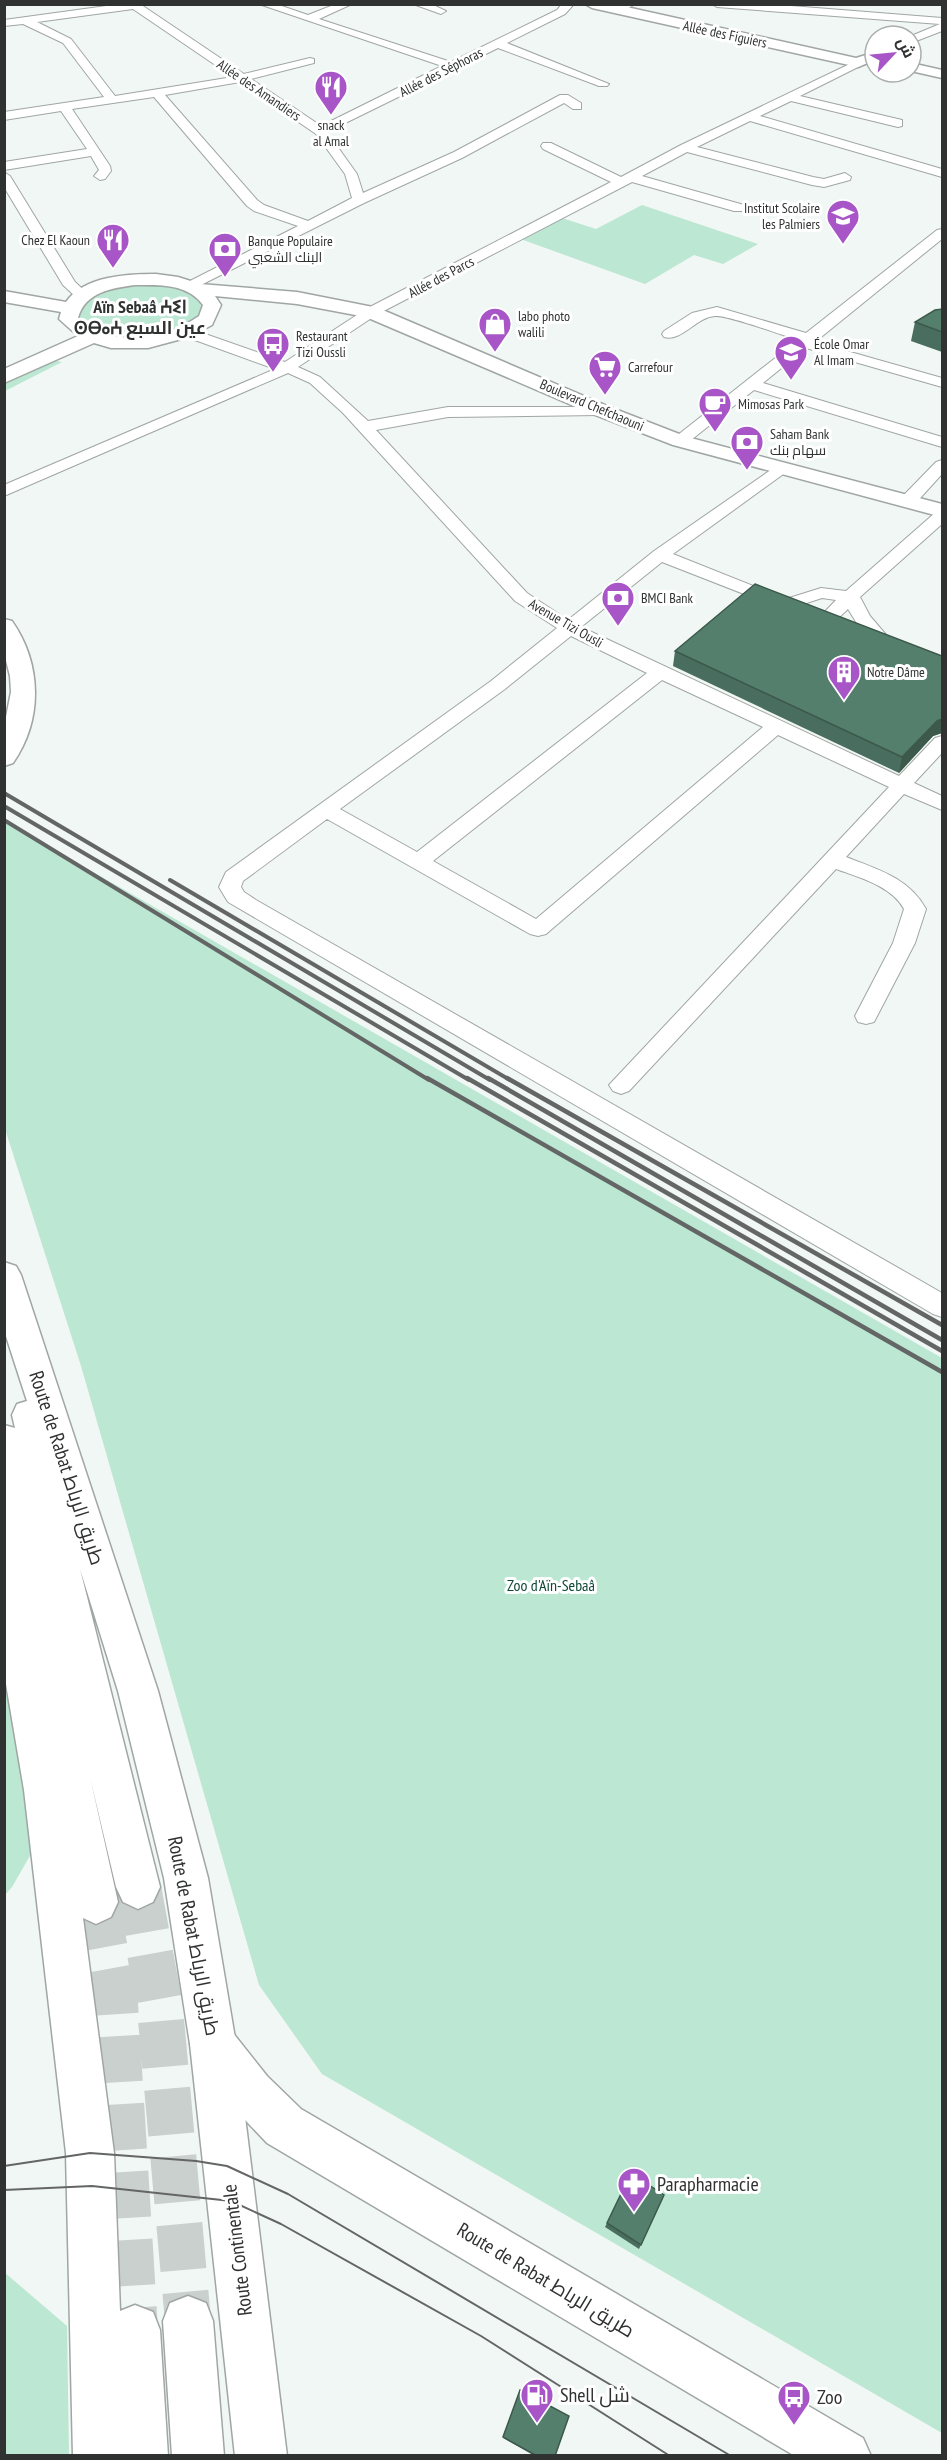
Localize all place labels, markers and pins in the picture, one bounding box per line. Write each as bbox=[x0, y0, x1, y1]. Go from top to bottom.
restaurant icon: snack al Amal bbox=[313, 69, 349, 116]
place label: snack al Amal bbox=[313, 116, 350, 150]
school or university icon: Institut Scolaire les Palmiers bbox=[825, 198, 861, 245]
place label: Institut Scolaire les Palmiers bbox=[744, 199, 820, 233]
restaurant icon: Chez El Kaoun bbox=[95, 222, 131, 269]
place label: Chez El Kaoun bbox=[21, 231, 90, 249]
bank icon: Banque Populaire البنك الشعبي bbox=[207, 231, 243, 278]
place label: Banque Populaire البنك الشعبي bbox=[248, 232, 333, 269]
shop icon: labo photo walili bbox=[477, 306, 513, 353]
place label: labo photo walili bbox=[518, 307, 570, 341]
bus stop icon: Restaurant Tizi Oussli bbox=[255, 326, 291, 373]
place label: Restaurant Tizi Oussli bbox=[296, 327, 348, 361]
school or university icon: École Omar Al Imam bbox=[773, 334, 809, 381]
place label: École Omar Al Imam bbox=[814, 335, 869, 369]
supermarket icon: Carrefour bbox=[587, 349, 623, 396]
place label: Carrefour bbox=[628, 358, 673, 376]
cafe icon: Mimosas Park bbox=[697, 386, 733, 433]
place label: Mimosas Park bbox=[738, 395, 805, 413]
bank icon: Saham Bank سهام بنك bbox=[729, 424, 765, 471]
place label: Saham Bank سهام بنك bbox=[770, 425, 830, 460]
bank icon: BMCI Bank bbox=[600, 580, 636, 627]
place label: BMCI Bank bbox=[641, 589, 693, 607]
building icon: Notre Dâme bbox=[826, 654, 862, 701]
place label: Notre Dâme bbox=[867, 663, 925, 681]
pharmacy icon: Parapharmacie bbox=[616, 2166, 652, 2213]
place label: Parapharmacie bbox=[657, 2171, 759, 2197]
fuel station icon: Shell شل bbox=[519, 2377, 555, 2424]
bus stop icon: Zoo bbox=[776, 2379, 812, 2426]
place label: Shell شل bbox=[560, 2382, 630, 2408]
place label: Zoo bbox=[817, 2384, 842, 2410]

